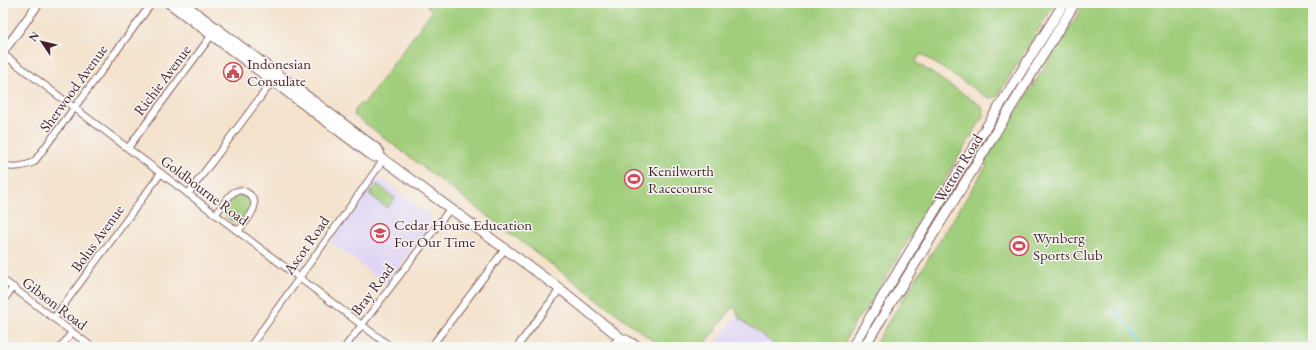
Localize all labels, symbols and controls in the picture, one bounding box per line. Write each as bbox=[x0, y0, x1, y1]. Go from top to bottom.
north arrow bbox=[22, 22, 62, 62]
text: N bbox=[26, 29, 42, 44]
street label: Sherwood Avenue bbox=[35, 40, 111, 136]
street label: Richie Avenue bbox=[129, 41, 195, 119]
place label: Indonesian Consulate bbox=[247, 54, 311, 90]
public building icon: Indonesian Consulate bbox=[222, 61, 244, 83]
street label: Wetton Road bbox=[929, 130, 987, 206]
street label: Goldbourne Road bbox=[157, 151, 253, 230]
place label: Kenilworth Racecourse bbox=[648, 161, 714, 197]
sports icon: Kenilworth Racecourse bbox=[623, 168, 645, 190]
street label: Bolus Avenue bbox=[66, 201, 128, 275]
street label: Ascot Road bbox=[278, 212, 333, 279]
place label: Cedar House Education For Our Time bbox=[394, 215, 532, 251]
school or university icon: Cedar House Education For Our Time bbox=[369, 222, 391, 244]
place label: Wynberg Sports Club bbox=[1033, 228, 1103, 264]
sports icon: Wynberg Sports Club bbox=[1008, 235, 1030, 257]
street label: Bray Road bbox=[346, 259, 398, 319]
street label: Gibson Road bbox=[19, 272, 92, 334]

